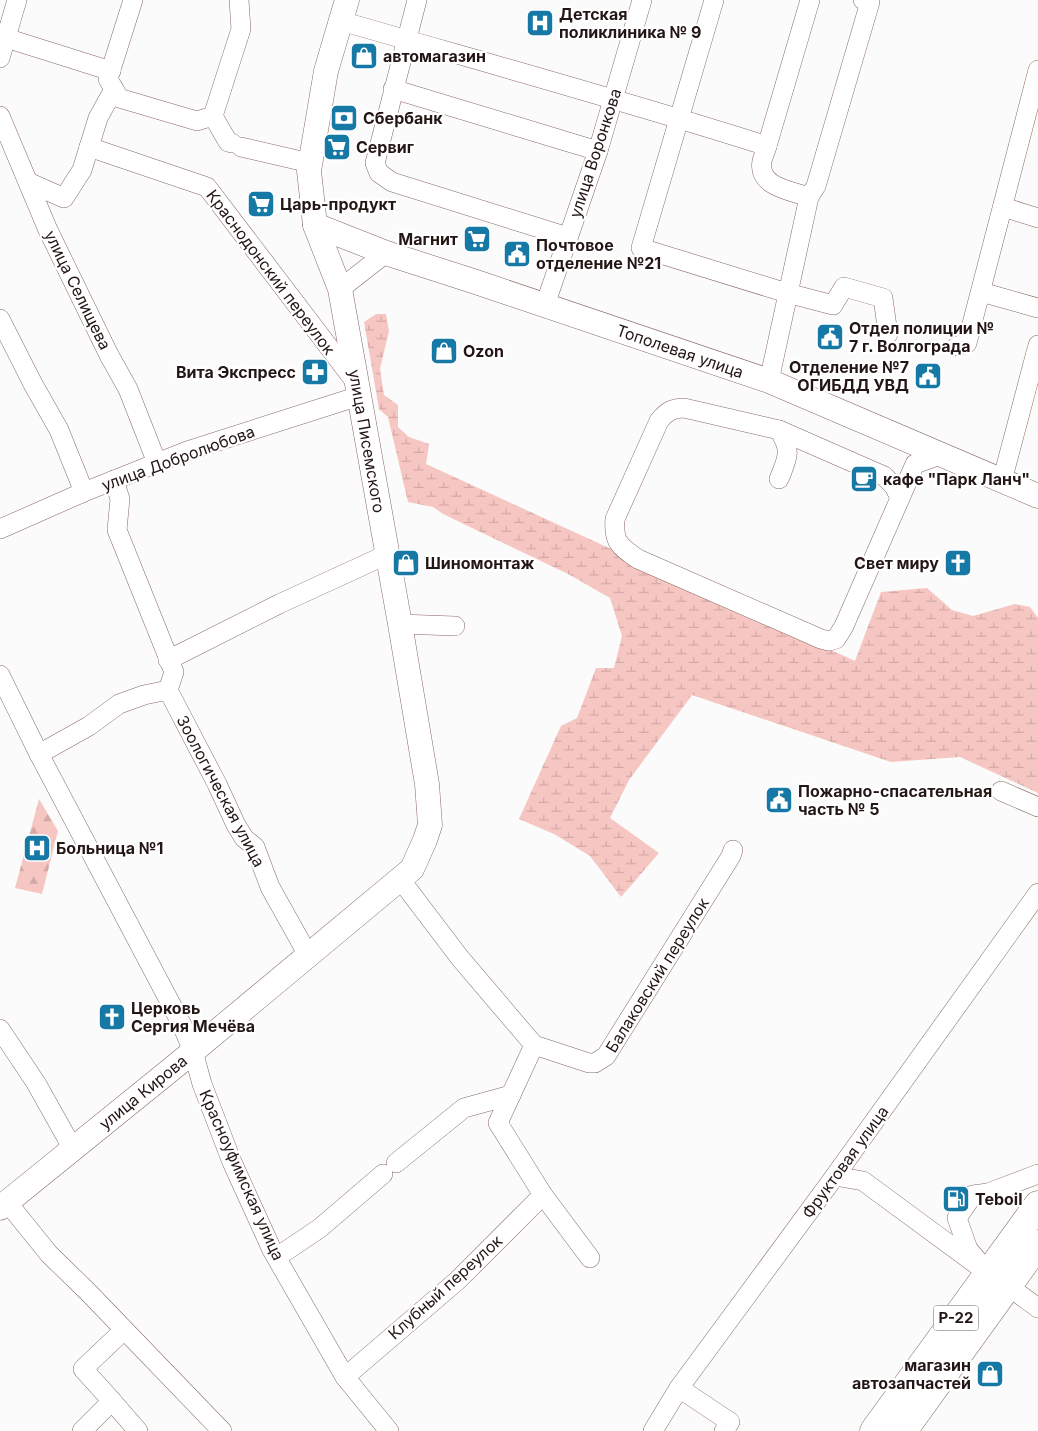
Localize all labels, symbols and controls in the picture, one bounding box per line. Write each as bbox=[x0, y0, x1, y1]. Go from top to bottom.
place label: Детская поликлиника № 9 bbox=[559, 4, 701, 42]
hospital icon: Детская поликлиника № 9 bbox=[525, 8, 555, 38]
shop icon: автомагазин bbox=[349, 41, 379, 71]
place label: автомагазин bbox=[383, 46, 486, 66]
street label: улица Воронкова bbox=[565, 86, 625, 220]
bank icon: Сбербанк bbox=[329, 103, 359, 133]
place label: Сбербанк bbox=[363, 108, 443, 128]
supermarket icon: Сервиг bbox=[322, 132, 352, 162]
place label: Сервиг bbox=[356, 137, 414, 157]
street label: Краснодонский переулок bbox=[202, 186, 340, 359]
supermarket icon: Царь-продукт bbox=[246, 189, 276, 219]
place label: Царь-продукт bbox=[280, 194, 396, 214]
supermarket icon: Магнит bbox=[462, 224, 492, 254]
street label: улица Селищева bbox=[40, 227, 116, 353]
place label: Магнит bbox=[398, 229, 458, 249]
place label: Почтовое отделение №21 bbox=[536, 235, 661, 273]
public building icon: Почтовое отделение №21 bbox=[502, 239, 532, 269]
place label: Отдел полиции № 7 г. Волгограда bbox=[849, 318, 994, 356]
street label: Тополевая улица bbox=[614, 320, 746, 382]
public building icon: Отдел полиции № 7 г. Волгограда bbox=[815, 322, 845, 352]
shop icon: Ozon bbox=[429, 336, 459, 366]
place label: Ozon bbox=[463, 341, 504, 361]
pharmacy icon: Вита Экспресс bbox=[300, 357, 330, 387]
place label: Отделение №7 ОГИБДД УВД bbox=[789, 357, 909, 395]
public building icon: Отделение №7 ОГИБДД УВД bbox=[913, 361, 943, 391]
place label: Вита Экспресс bbox=[176, 362, 296, 382]
street label: улица Писемского bbox=[345, 368, 389, 514]
street label: улица Добролюбова bbox=[99, 421, 257, 495]
cafe icon: кафе "Парк Ланч" bbox=[849, 464, 879, 494]
place label: кафе "Парк Ланч" bbox=[883, 469, 1030, 489]
shop icon: Шиномонтаж bbox=[391, 548, 421, 578]
church icon: Свет миру bbox=[943, 548, 973, 578]
place label: Шиномонтаж bbox=[425, 553, 535, 573]
place label: Свет миру bbox=[854, 553, 939, 573]
street label: Зоологическая улица bbox=[173, 712, 269, 870]
place label: Пожарно-спасательная часть № 5 bbox=[798, 781, 992, 819]
public building icon: Пожарно-спасательная часть № 5 bbox=[764, 785, 794, 815]
hospital icon: Больница №1 bbox=[22, 833, 52, 863]
place label: Больница №1 bbox=[56, 838, 163, 858]
street label: Балаковский переулок bbox=[601, 894, 713, 1056]
place label: Церковь Сергия Мечёва bbox=[131, 998, 255, 1036]
church icon: Церковь Сергия Мечёва bbox=[97, 1002, 127, 1032]
street label: улица Кирова bbox=[95, 1050, 191, 1134]
street label: Красноуфимская улица bbox=[195, 1087, 289, 1263]
street label: Фруктовая улица bbox=[798, 1102, 892, 1222]
fuel station icon: Teboil bbox=[941, 1184, 971, 1214]
place label: Teboil bbox=[975, 1189, 1023, 1209]
street label: Клубный переулок bbox=[384, 1230, 506, 1344]
road number: Р-22 bbox=[934, 1306, 978, 1330]
place label: магазин автозапчастей bbox=[852, 1355, 971, 1393]
shop icon: магазин автозапчастей bbox=[975, 1359, 1005, 1389]

